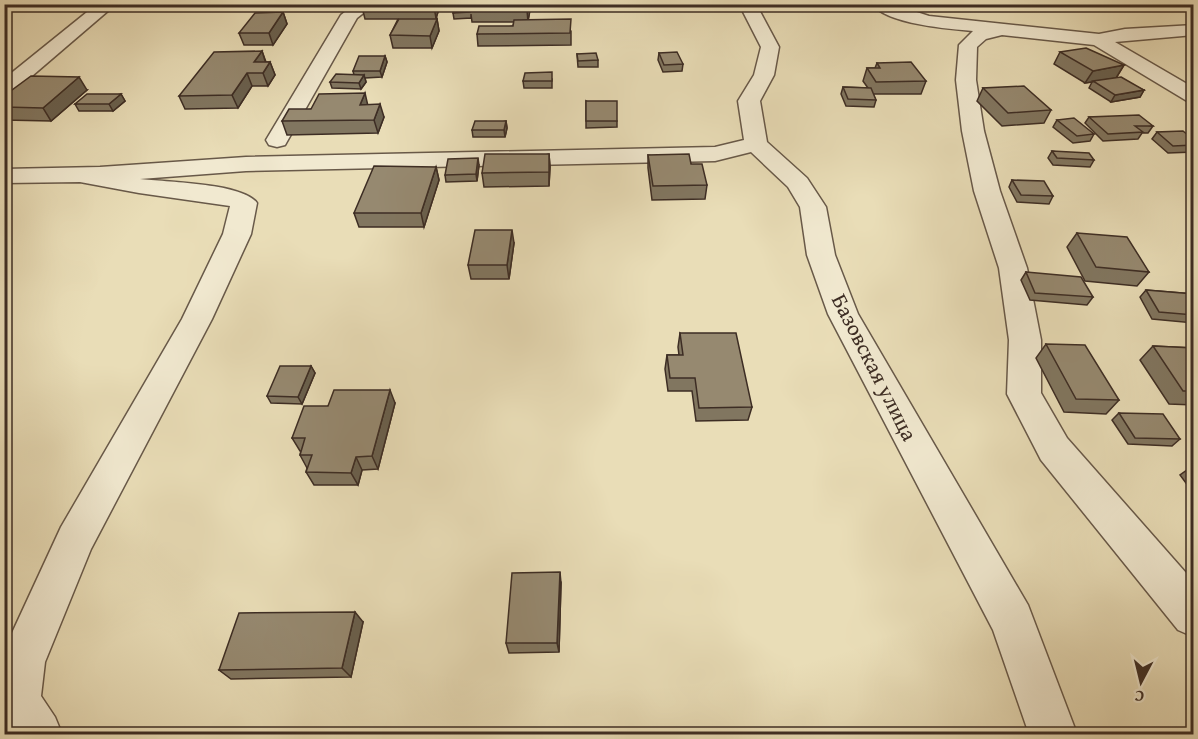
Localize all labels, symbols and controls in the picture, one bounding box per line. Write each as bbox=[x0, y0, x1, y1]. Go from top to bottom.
street label: Базовская улица bbox=[824, 288, 926, 447]
north arrow bbox=[1111, 652, 1171, 712]
text: С bbox=[1133, 684, 1145, 709]

